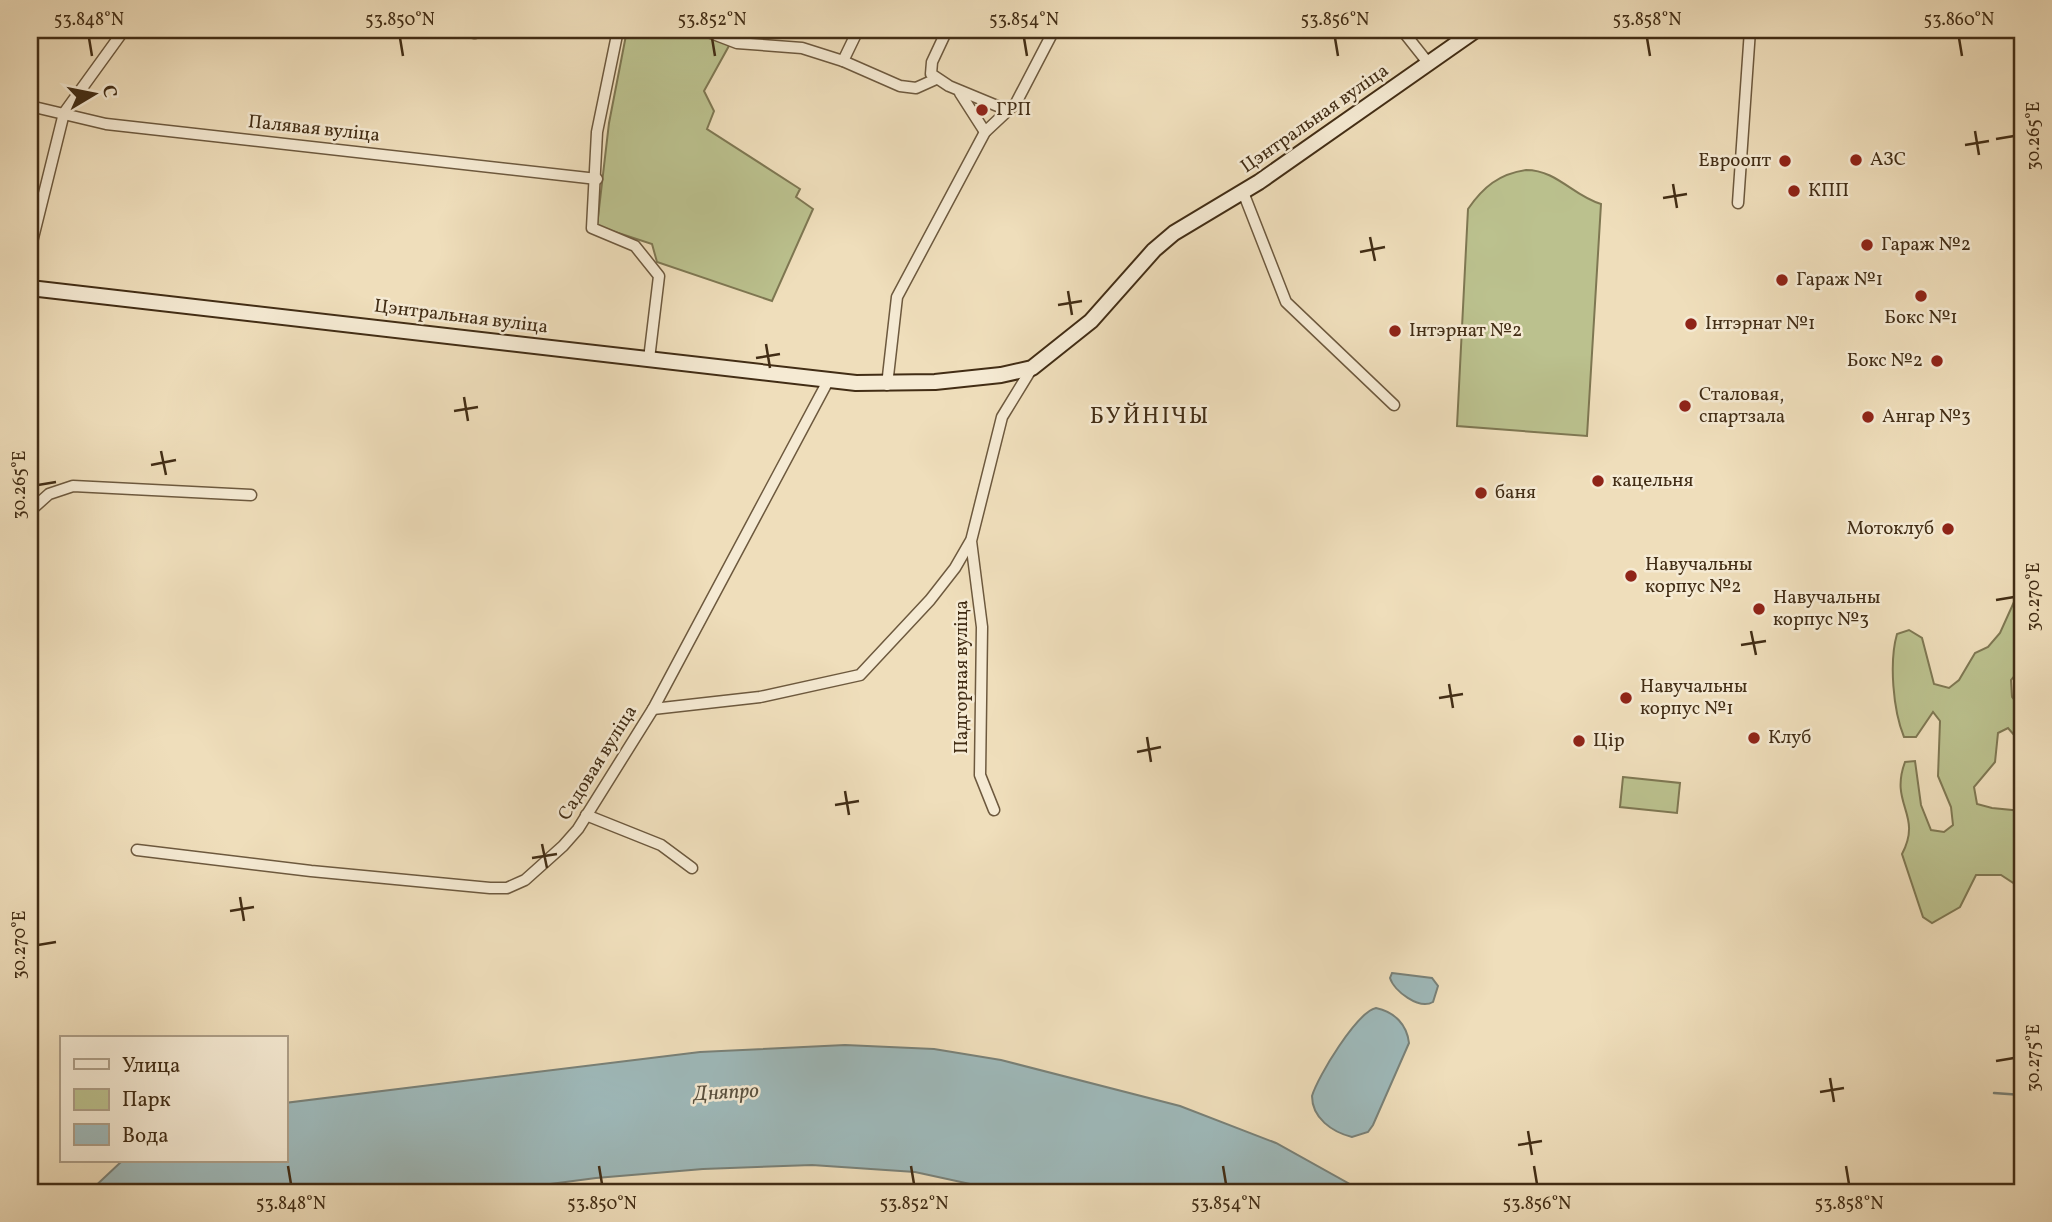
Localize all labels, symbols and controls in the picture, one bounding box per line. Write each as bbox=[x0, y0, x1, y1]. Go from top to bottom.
text: 53.848°N bbox=[54, 8, 124, 33]
text: 53.850°N bbox=[365, 8, 435, 33]
text: 53.852°N bbox=[677, 8, 747, 33]
text: 53.854°N bbox=[989, 8, 1059, 33]
text: 53.856°N bbox=[1301, 8, 1369, 33]
text: 53.858°N bbox=[1613, 8, 1682, 33]
text: 53.860°N bbox=[1924, 8, 1994, 33]
street label: Цэнтральная вуліца bbox=[1236, 58, 1394, 180]
north arrow bbox=[60, 60, 130, 130]
text: С bbox=[95, 83, 123, 100]
place label: ГРП bbox=[996, 97, 1031, 123]
text: 30.265°E bbox=[2022, 101, 2047, 170]
marker: ГРП bbox=[974, 102, 990, 118]
street label: Палявая вуліца bbox=[247, 109, 381, 149]
place label: АЗС bbox=[1870, 147, 1906, 173]
place label: Евроопт bbox=[1698, 148, 1771, 174]
marker: АЗС bbox=[1848, 152, 1864, 168]
marker: Евроопт bbox=[1777, 153, 1793, 169]
place label: КПП bbox=[1808, 178, 1849, 204]
marker: КПП bbox=[1786, 183, 1802, 199]
place label: Гараж №2 bbox=[1881, 232, 1971, 258]
marker: Гараж №2 bbox=[1859, 237, 1875, 253]
place label: Гараж №1 bbox=[1796, 267, 1883, 293]
marker: Гараж №1 bbox=[1774, 272, 1790, 288]
marker: Бокс №1 bbox=[1913, 288, 1929, 304]
street label: Цэнтральная вуліца bbox=[372, 293, 550, 341]
place label: Бокс №1 bbox=[1884, 305, 1958, 331]
place label: Інтэрнат №1 bbox=[1705, 311, 1815, 337]
marker: Інтэрнат №1 bbox=[1683, 316, 1699, 332]
place label: Інтэрнат №2 bbox=[1409, 318, 1522, 344]
marker: Інтэрнат №2 bbox=[1387, 323, 1403, 339]
place label: Бокс №2 bbox=[1847, 348, 1923, 374]
marker: Бокс №2 bbox=[1929, 353, 1945, 369]
place label: Сталовая, спартзала bbox=[1699, 382, 1785, 430]
marker: Сталовая, спартзала bbox=[1677, 398, 1693, 414]
district label: БУЙНІЧЫ bbox=[1090, 401, 1210, 433]
place label: Ангар №3 bbox=[1882, 404, 1971, 430]
marker: Ангар №3 bbox=[1860, 409, 1876, 425]
text: 30.265°E bbox=[8, 450, 33, 519]
place label: кацельня bbox=[1612, 468, 1694, 494]
marker: кацельня bbox=[1590, 473, 1606, 489]
place label: баня bbox=[1495, 480, 1536, 506]
marker: баня bbox=[1473, 485, 1489, 501]
place label: Мотоклуб bbox=[1846, 516, 1934, 542]
marker: Мотоклуб bbox=[1940, 521, 1956, 537]
place label: Навучальны корпус №2 bbox=[1645, 552, 1752, 600]
text: 30.270°E bbox=[2022, 562, 2047, 632]
marker: Навучальны корпус №2 bbox=[1623, 568, 1639, 584]
place label: Навучальны корпус №3 bbox=[1773, 585, 1880, 633]
street label: Падгорная вуліца bbox=[949, 600, 975, 754]
marker: Навучальны корпус №3 bbox=[1751, 601, 1767, 617]
place label: Навучальны корпус №1 bbox=[1640, 674, 1747, 722]
marker: Навучальны корпус №1 bbox=[1618, 690, 1634, 706]
street label: Садовая вуліца bbox=[552, 700, 644, 826]
place label: Клуб bbox=[1768, 725, 1811, 751]
place label: Цір bbox=[1593, 728, 1625, 754]
marker: Клуб bbox=[1746, 730, 1762, 746]
marker: Цір bbox=[1571, 733, 1587, 749]
text: 30.270°E bbox=[8, 910, 33, 980]
text: 30.275°E bbox=[2022, 1024, 2047, 1092]
legend bbox=[60, 1036, 287, 1162]
text: Улица bbox=[122, 1052, 180, 1081]
water label: Дняпро bbox=[691, 1077, 760, 1109]
text: Парк bbox=[122, 1086, 171, 1115]
text: Вода bbox=[122, 1122, 169, 1151]
text: 53.848°N bbox=[256, 1192, 326, 1217]
text: 53.850°N bbox=[567, 1192, 637, 1217]
text: 53.852°N bbox=[879, 1192, 949, 1217]
text: 53.854°N bbox=[1191, 1192, 1261, 1217]
text: 53.856°N bbox=[1503, 1192, 1571, 1217]
text: 53.858°N bbox=[1815, 1192, 1884, 1217]

